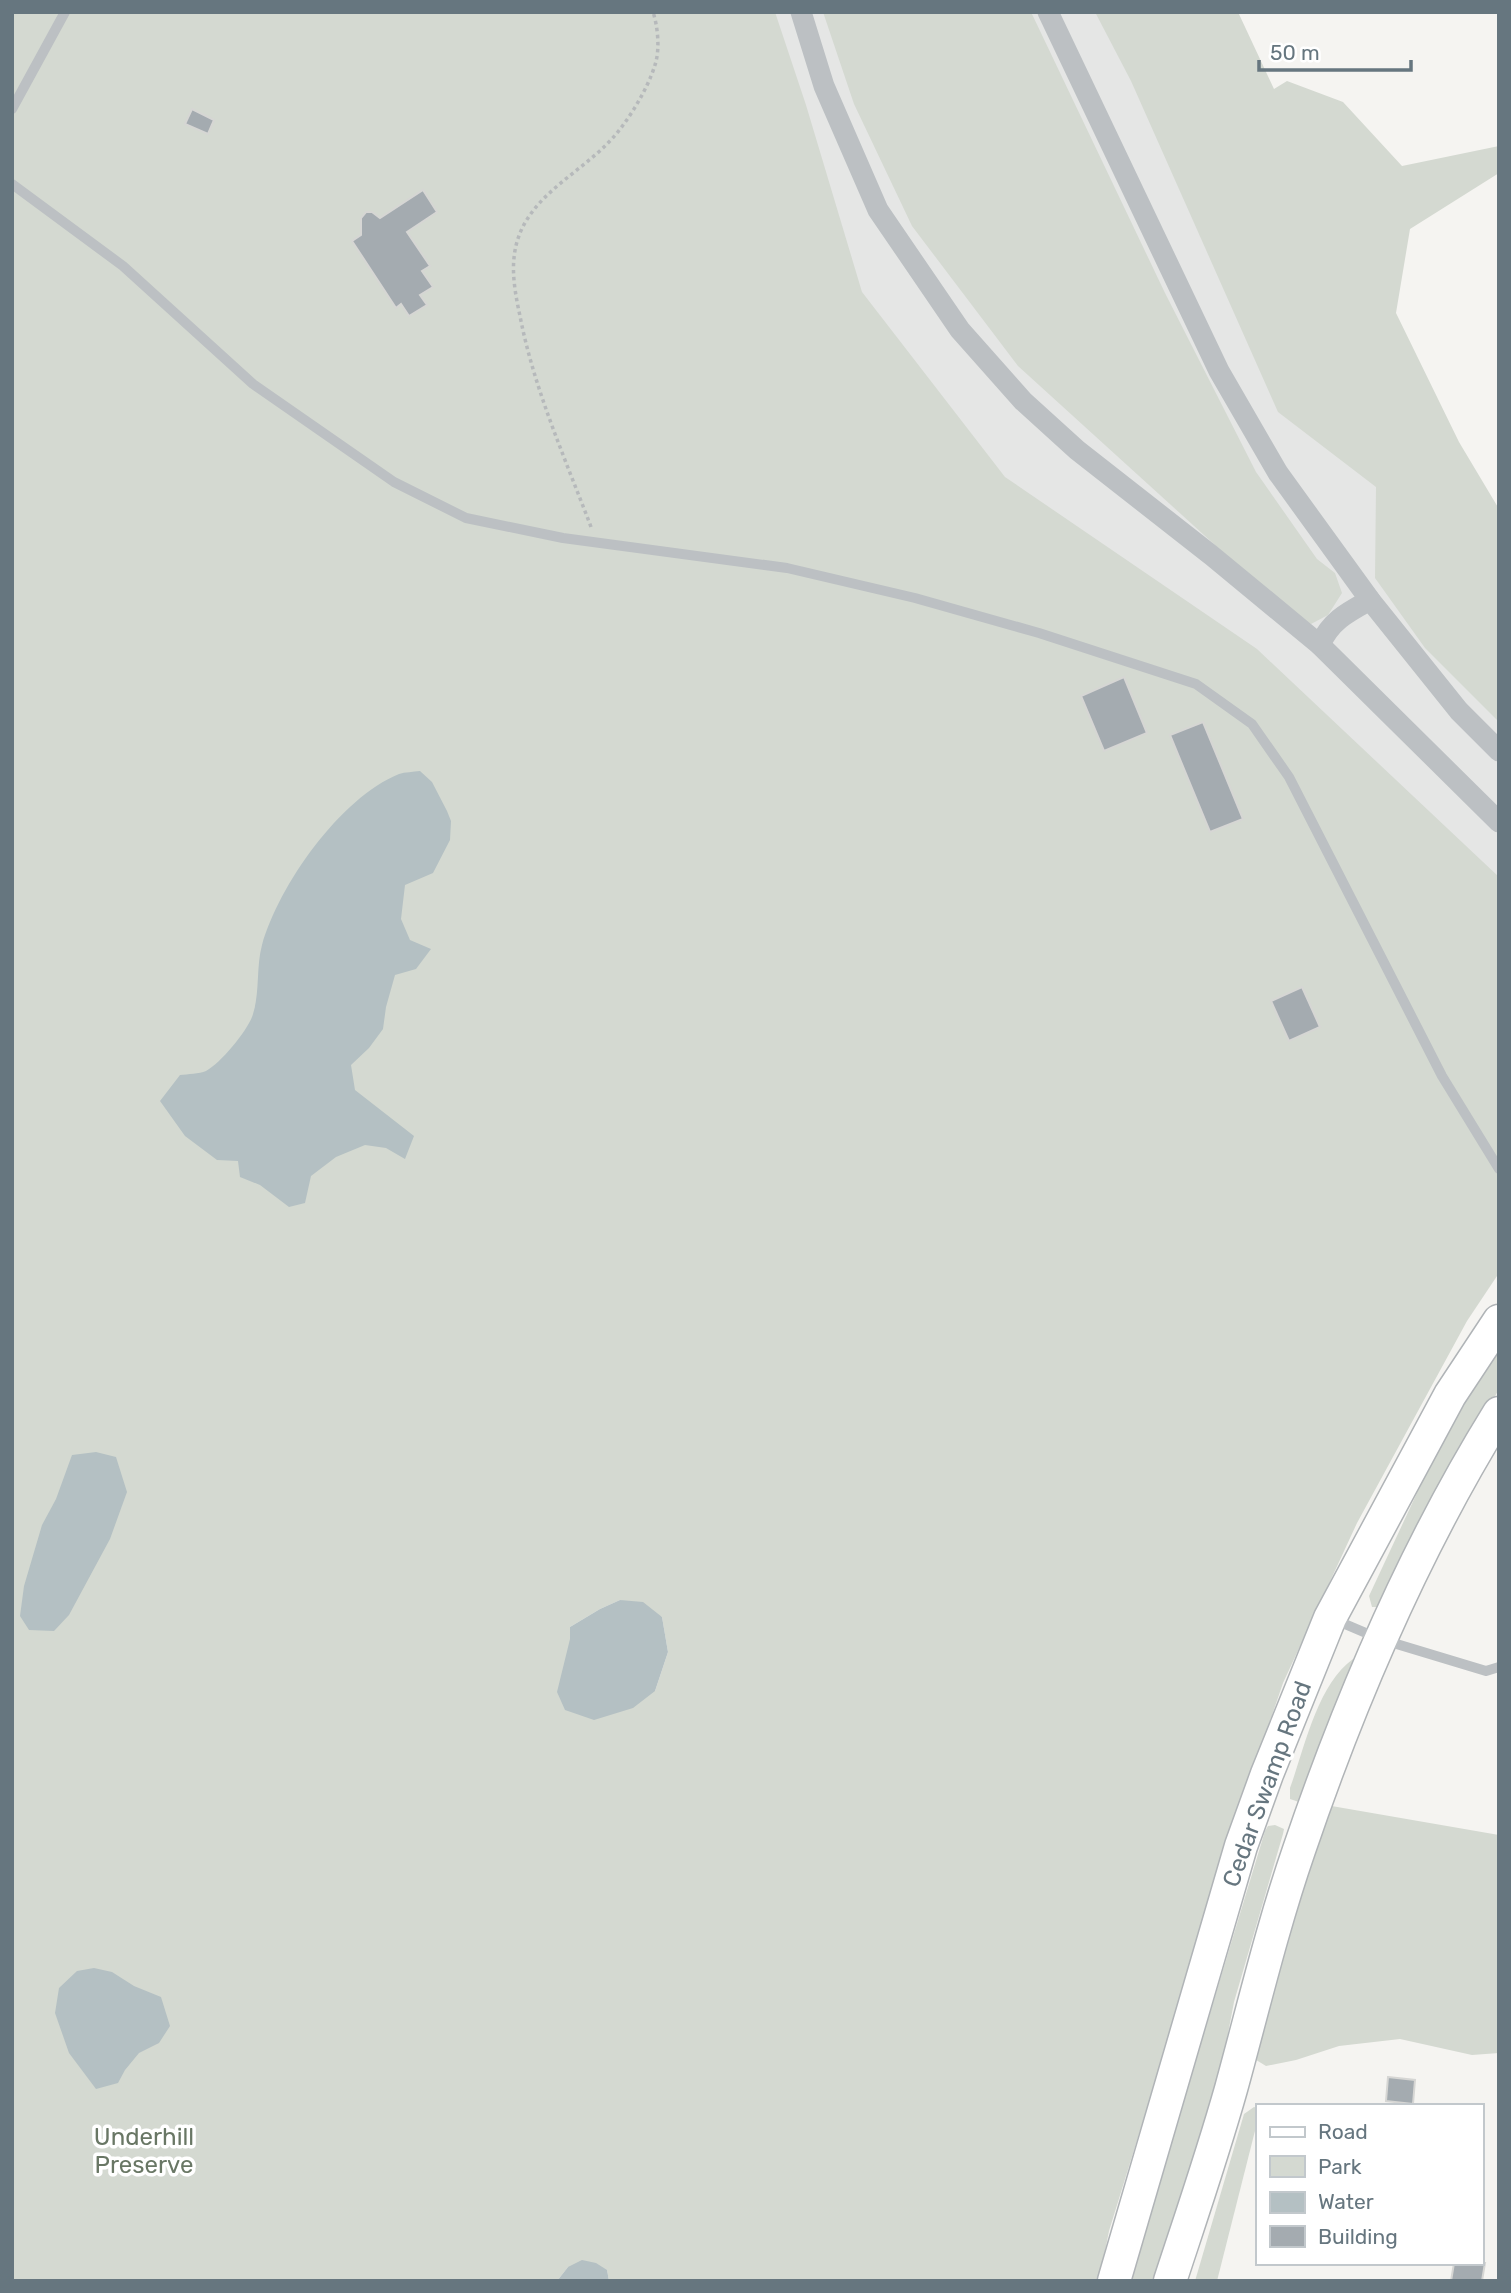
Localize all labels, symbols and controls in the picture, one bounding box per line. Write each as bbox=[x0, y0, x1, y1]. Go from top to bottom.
scale bar bbox=[1259, 28, 1411, 72]
text: 50 m bbox=[1270, 40, 1320, 65]
street label: Cedar Swamp Road bbox=[1217, 1677, 1317, 1891]
legend bbox=[1256, 2104, 1483, 2265]
text: Road bbox=[1318, 2119, 1368, 2144]
park label: Underhill Preserve bbox=[94, 2123, 194, 2179]
text: Park bbox=[1318, 2154, 1362, 2179]
text: Water bbox=[1318, 2189, 1374, 2214]
text: Building bbox=[1318, 2224, 1398, 2249]

